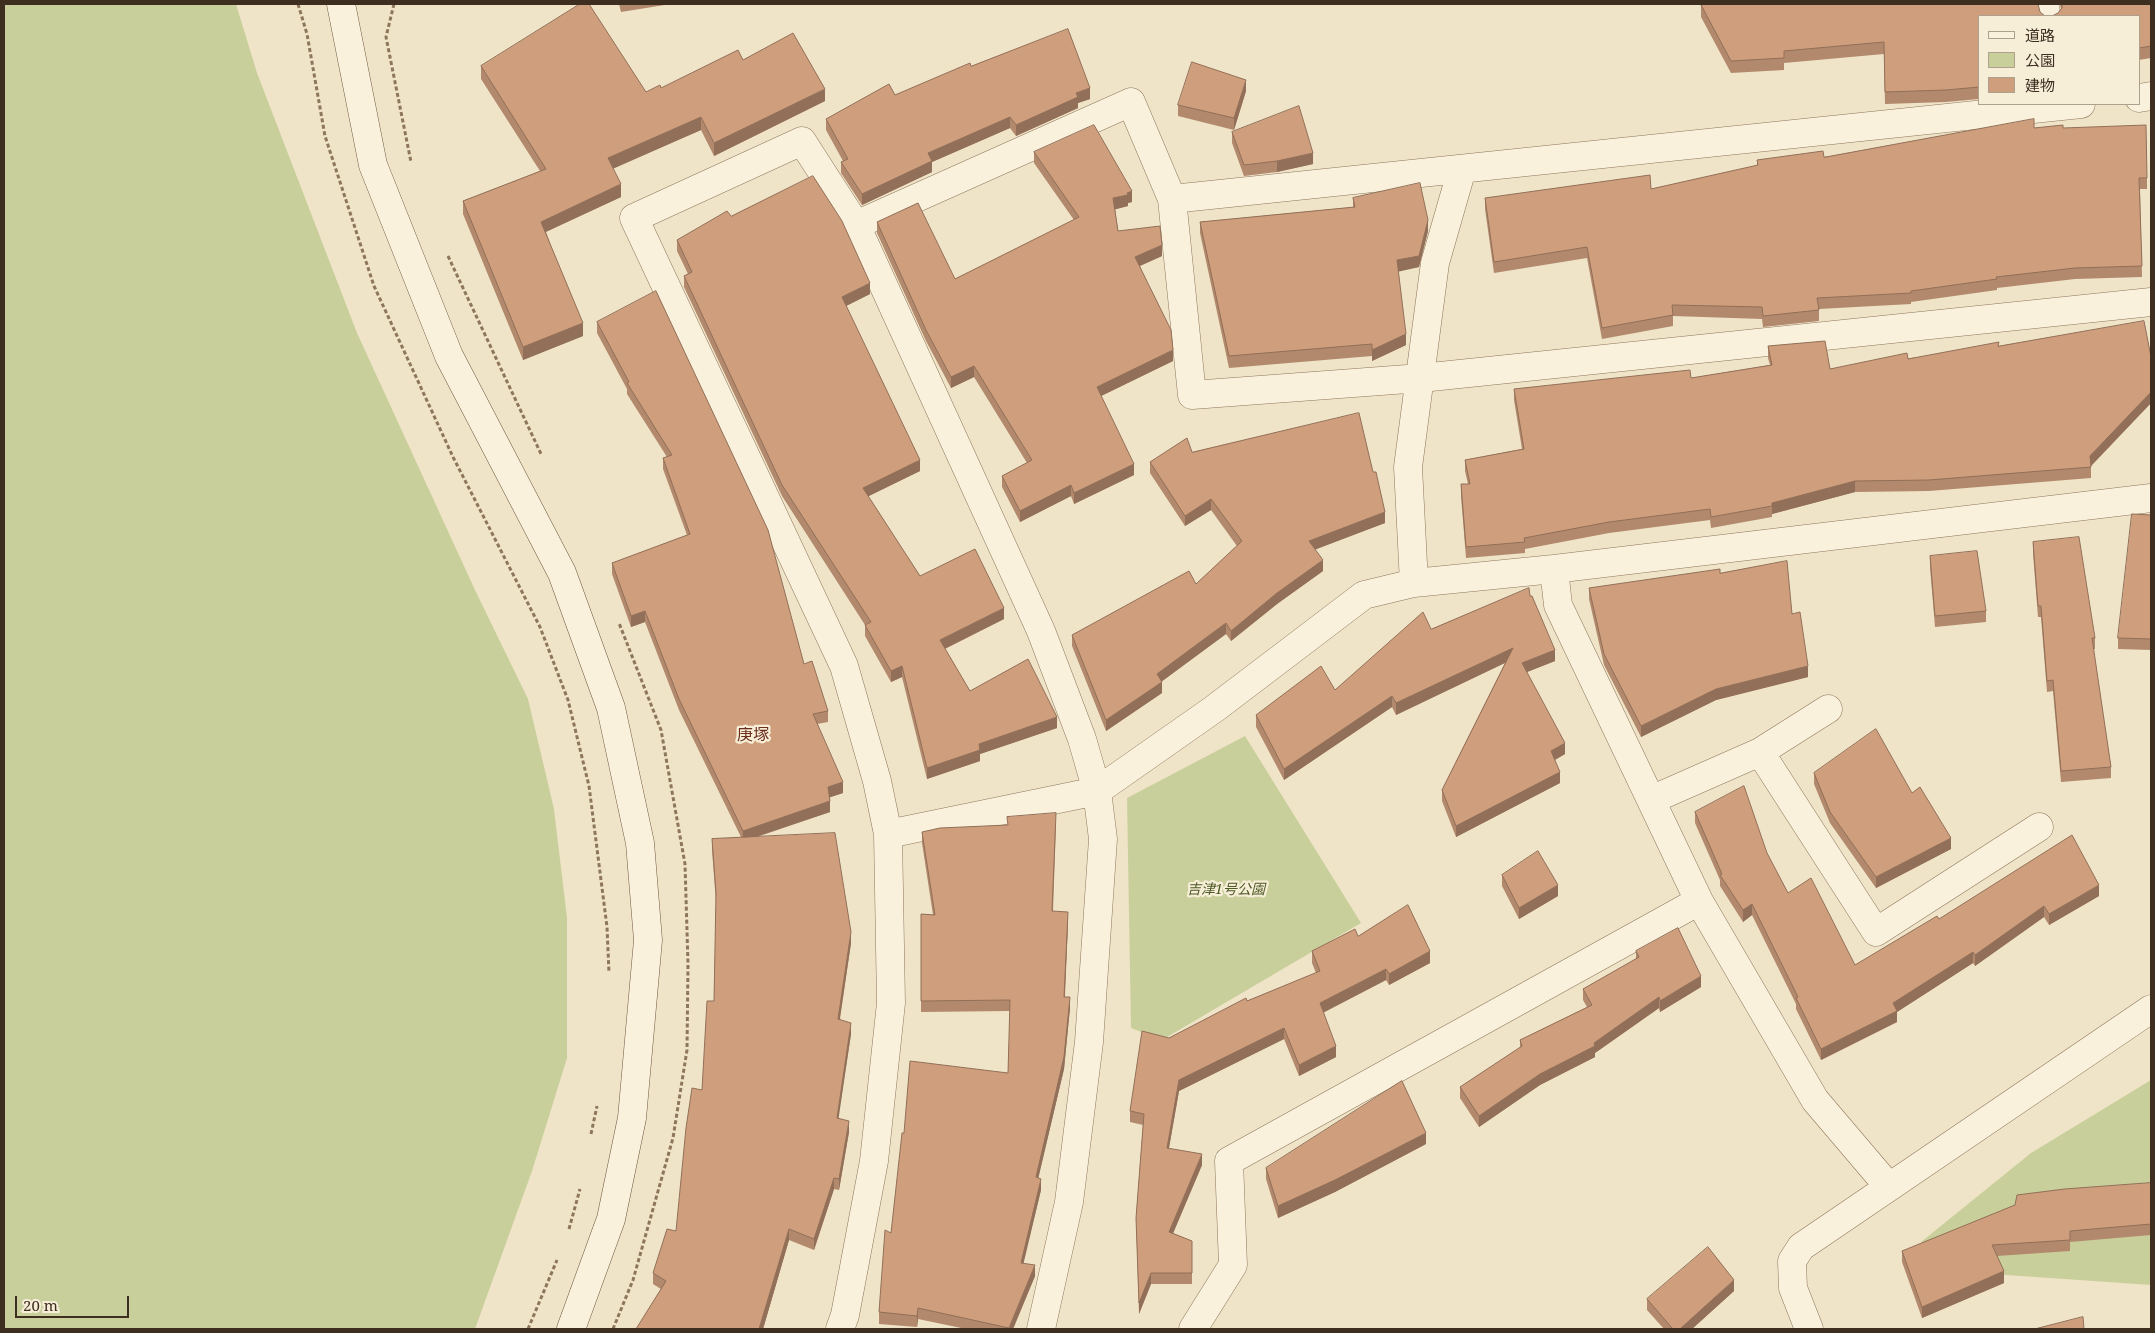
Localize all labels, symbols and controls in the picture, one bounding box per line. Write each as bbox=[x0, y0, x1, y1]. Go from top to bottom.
legend bbox=[1978, 15, 2140, 105]
text: 道路 bbox=[2025, 25, 2055, 45]
text: 公園 bbox=[2025, 50, 2055, 70]
text: 建物 bbox=[2025, 75, 2055, 95]
district label: 庚塚 bbox=[737, 725, 769, 745]
park label: 吉津1号公園 bbox=[1187, 882, 1265, 898]
scale bar bbox=[18, 1286, 131, 1318]
text: 20 m bbox=[23, 1295, 58, 1315]

